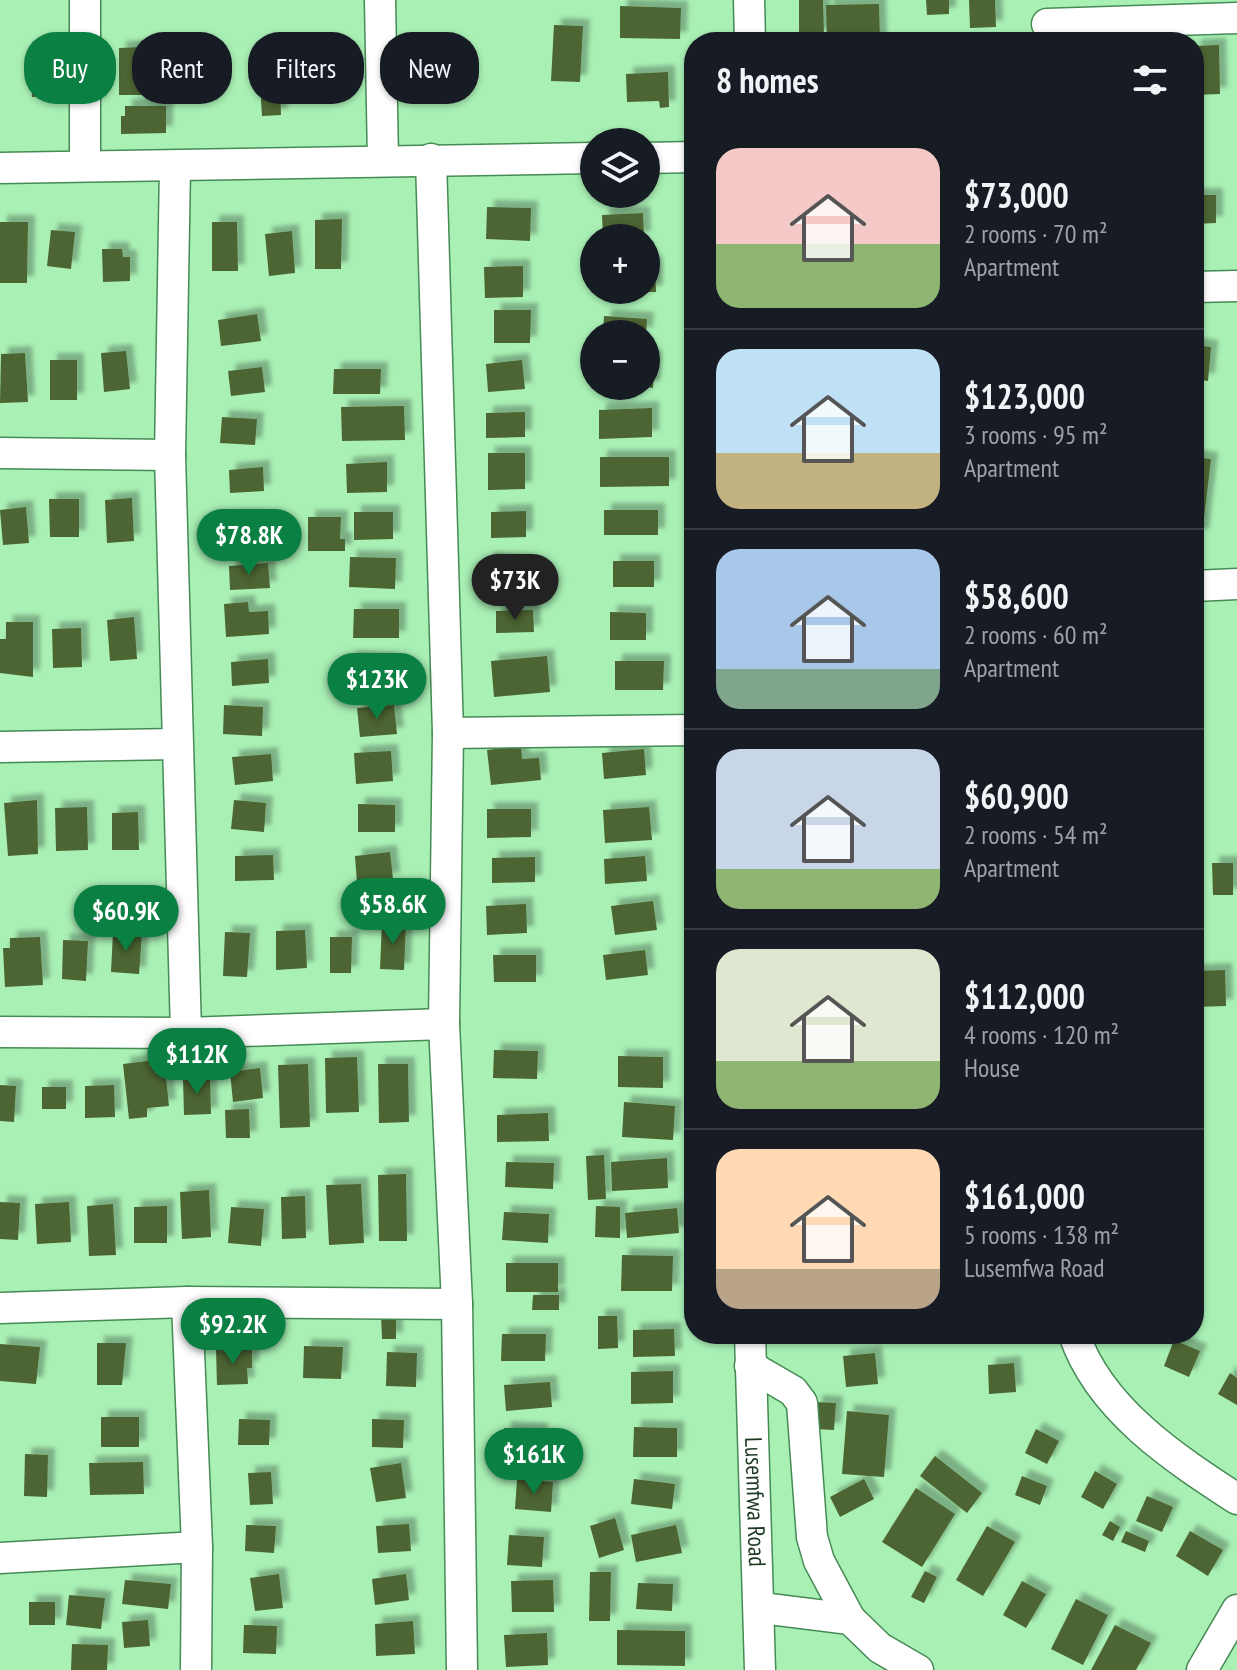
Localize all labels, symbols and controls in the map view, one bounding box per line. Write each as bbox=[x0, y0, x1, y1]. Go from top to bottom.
chip: Buy bbox=[24, 32, 116, 104]
chip: Rent bbox=[132, 32, 232, 104]
chip: Filters bbox=[248, 32, 364, 104]
chip: New bbox=[380, 32, 479, 104]
text: 8 homes bbox=[716, 58, 819, 102]
icon: filters bbox=[1128, 58, 1172, 102]
map controls bbox=[580, 128, 660, 400]
button: layers bbox=[580, 128, 660, 208]
text: $73,000 bbox=[964, 173, 1069, 217]
icon: home bbox=[780, 180, 876, 276]
text: 2 rooms · 70 m² bbox=[964, 217, 1108, 250]
button: + bbox=[580, 224, 660, 304]
text: Apartment bbox=[964, 250, 1059, 283]
button: − bbox=[580, 320, 660, 400]
text: $123,000 bbox=[964, 374, 1085, 418]
icon: home bbox=[780, 381, 876, 477]
text: 3 rooms · 95 m² bbox=[964, 418, 1108, 451]
text: Apartment bbox=[964, 451, 1059, 484]
pin: $78.8K bbox=[184, 509, 314, 577]
text: $78.8K bbox=[215, 518, 283, 551]
pin: $73K bbox=[468, 554, 562, 622]
text: $73K bbox=[490, 563, 540, 596]
text: $58,600 bbox=[964, 574, 1069, 618]
icon: home bbox=[780, 581, 876, 677]
text: 2 rooms · 60 m² bbox=[964, 618, 1108, 651]
text: Apartment bbox=[964, 651, 1059, 684]
pin: $123K bbox=[321, 653, 433, 721]
text: $123K bbox=[345, 662, 409, 695]
text: $60,900 bbox=[964, 774, 1069, 818]
icon: home bbox=[780, 781, 876, 877]
text: 2 rooms · 54 m² bbox=[964, 818, 1108, 851]
text: Apartment bbox=[964, 851, 1059, 884]
pin: $58.6K bbox=[328, 878, 458, 946]
pin: $60.9K bbox=[61, 885, 191, 953]
text: $58.6K bbox=[359, 887, 427, 920]
text: $60.9K bbox=[92, 894, 160, 927]
text: $112,000 bbox=[964, 974, 1085, 1018]
icon: home bbox=[780, 981, 876, 1077]
text: 4 rooms · 120 m² bbox=[964, 1018, 1119, 1051]
pin: $112K bbox=[141, 1028, 253, 1096]
text: $112K bbox=[165, 1037, 229, 1070]
text: House bbox=[964, 1051, 1020, 1084]
text: $161,000 bbox=[964, 1174, 1085, 1218]
icon: home bbox=[780, 1181, 876, 1277]
text: 5 rooms · 138 m² bbox=[964, 1218, 1119, 1251]
text: Lusemfwa Road bbox=[964, 1251, 1104, 1284]
pin: $92.2K bbox=[168, 1298, 298, 1366]
text: $92.2K bbox=[199, 1307, 267, 1340]
pin: $161K bbox=[478, 1428, 590, 1496]
text: $161K bbox=[502, 1437, 566, 1470]
street label: Lusemfwa Road bbox=[738, 1437, 773, 1567]

